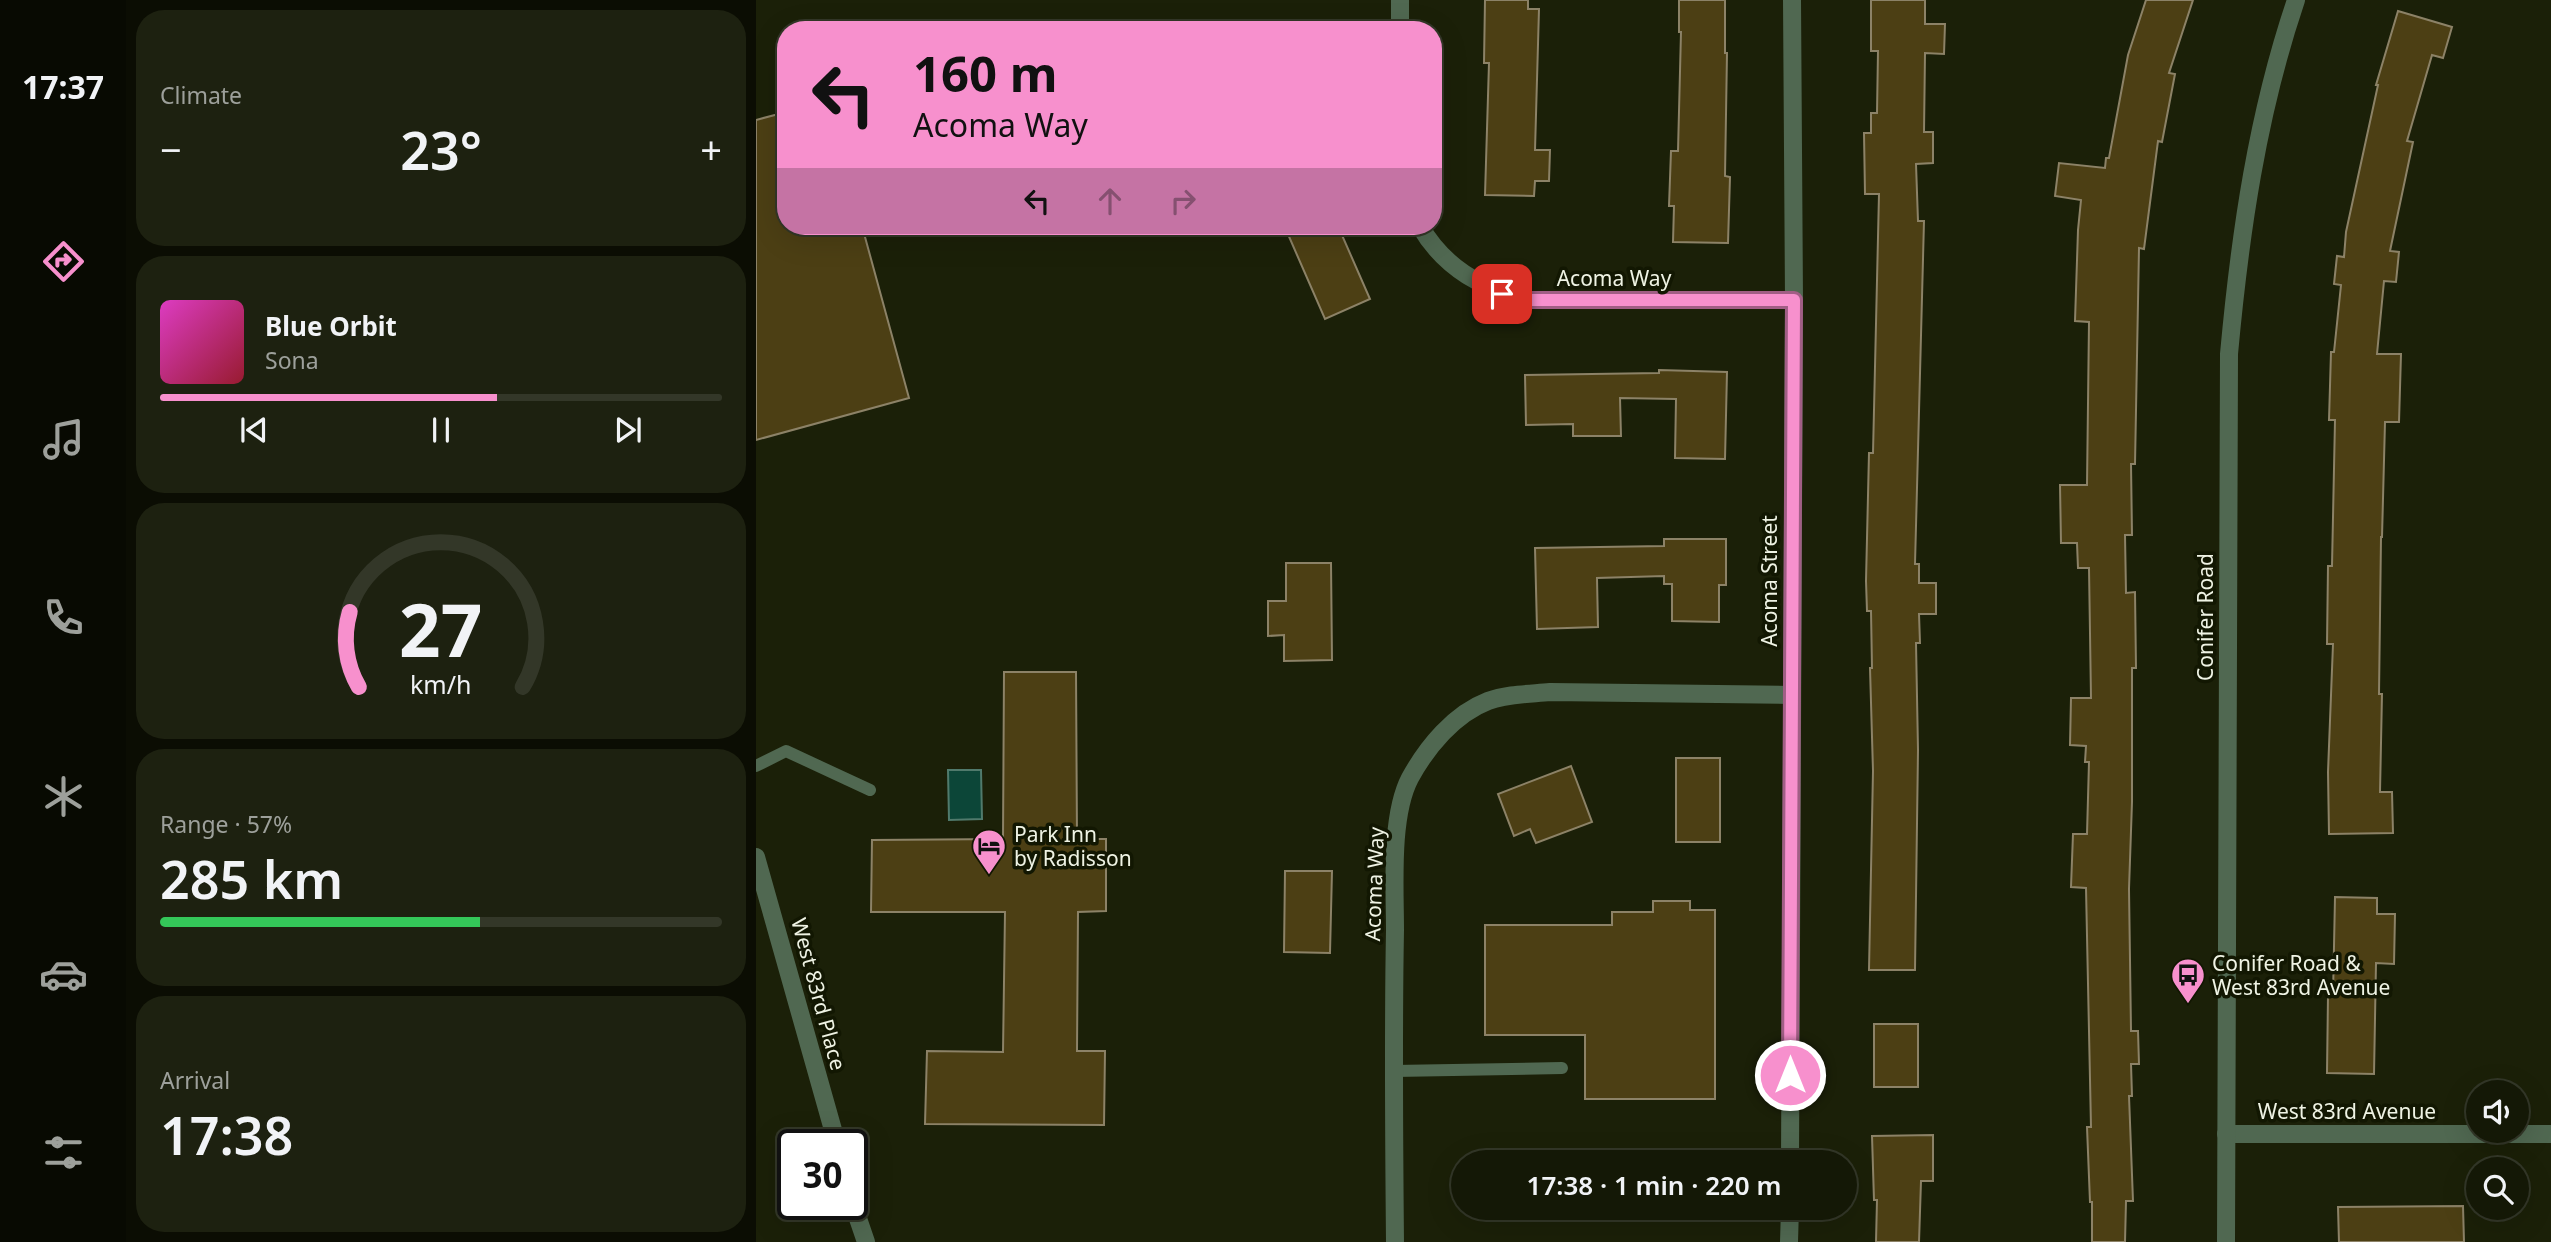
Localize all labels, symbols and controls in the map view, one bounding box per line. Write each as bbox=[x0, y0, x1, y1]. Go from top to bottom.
text: 160 m bbox=[913, 40, 1058, 106]
icon: left bbox=[798, 49, 889, 140]
text: 17:37 bbox=[22, 65, 104, 108]
text: Climate bbox=[160, 79, 242, 111]
text: Acoma Way bbox=[913, 103, 1088, 146]
text: 23° bbox=[400, 114, 482, 185]
text: − bbox=[160, 123, 182, 175]
text: + bbox=[700, 123, 722, 175]
icon: left bbox=[1018, 182, 1056, 220]
icon: ahead bbox=[1091, 182, 1129, 220]
icon: right bbox=[1164, 182, 1202, 220]
icon: directions bbox=[39, 237, 88, 286]
pin bbox=[1472, 264, 1532, 324]
street label: Acoma Way bbox=[1557, 264, 1672, 292]
icon: arrive bbox=[1483, 275, 1521, 313]
text: Blue Orbit bbox=[265, 308, 397, 344]
text: Sona bbox=[265, 344, 319, 376]
icon: previous bbox=[235, 411, 273, 449]
icon: pause bbox=[422, 411, 460, 449]
icon: next bbox=[609, 411, 647, 449]
icon: music bbox=[39, 415, 88, 464]
street label: Acoma Street bbox=[1755, 515, 1783, 647]
street label: Conifer Road bbox=[2191, 553, 2219, 681]
text: 27 bbox=[399, 579, 483, 678]
icon: phone bbox=[39, 593, 88, 642]
text: km/h bbox=[410, 667, 472, 701]
icon: climate bbox=[39, 772, 88, 821]
text: Range · 57% bbox=[160, 808, 292, 840]
place label: Park Inn by Radisson bbox=[1014, 820, 1132, 872]
street label: Acoma Way bbox=[1358, 826, 1390, 942]
hotel icon: Park Inn by Radisson bbox=[970, 827, 1008, 876]
text: 285 km bbox=[160, 843, 343, 914]
street label: West 83rd Place bbox=[785, 915, 853, 1073]
place label: Conifer Road & West 83rd Avenue bbox=[2212, 949, 2390, 1001]
icon: car bbox=[39, 950, 88, 999]
bus stop icon: Conifer Road & West 83rd Avenue bbox=[2169, 956, 2207, 1005]
position arrow bbox=[1753, 1038, 1827, 1112]
text: Arrival bbox=[160, 1064, 230, 1096]
map controls bbox=[2466, 1080, 2529, 1220]
button: sound bbox=[2466, 1080, 2529, 1143]
street label: West 83rd Avenue bbox=[2258, 1097, 2436, 1125]
text: 17:38 bbox=[160, 1099, 293, 1170]
icon: filters bbox=[39, 1128, 88, 1177]
speed limit sign: 30 bbox=[777, 1129, 868, 1220]
button: search bbox=[2466, 1157, 2529, 1220]
text: 17:38 · 1 min · 220 m bbox=[1527, 1167, 1781, 1203]

